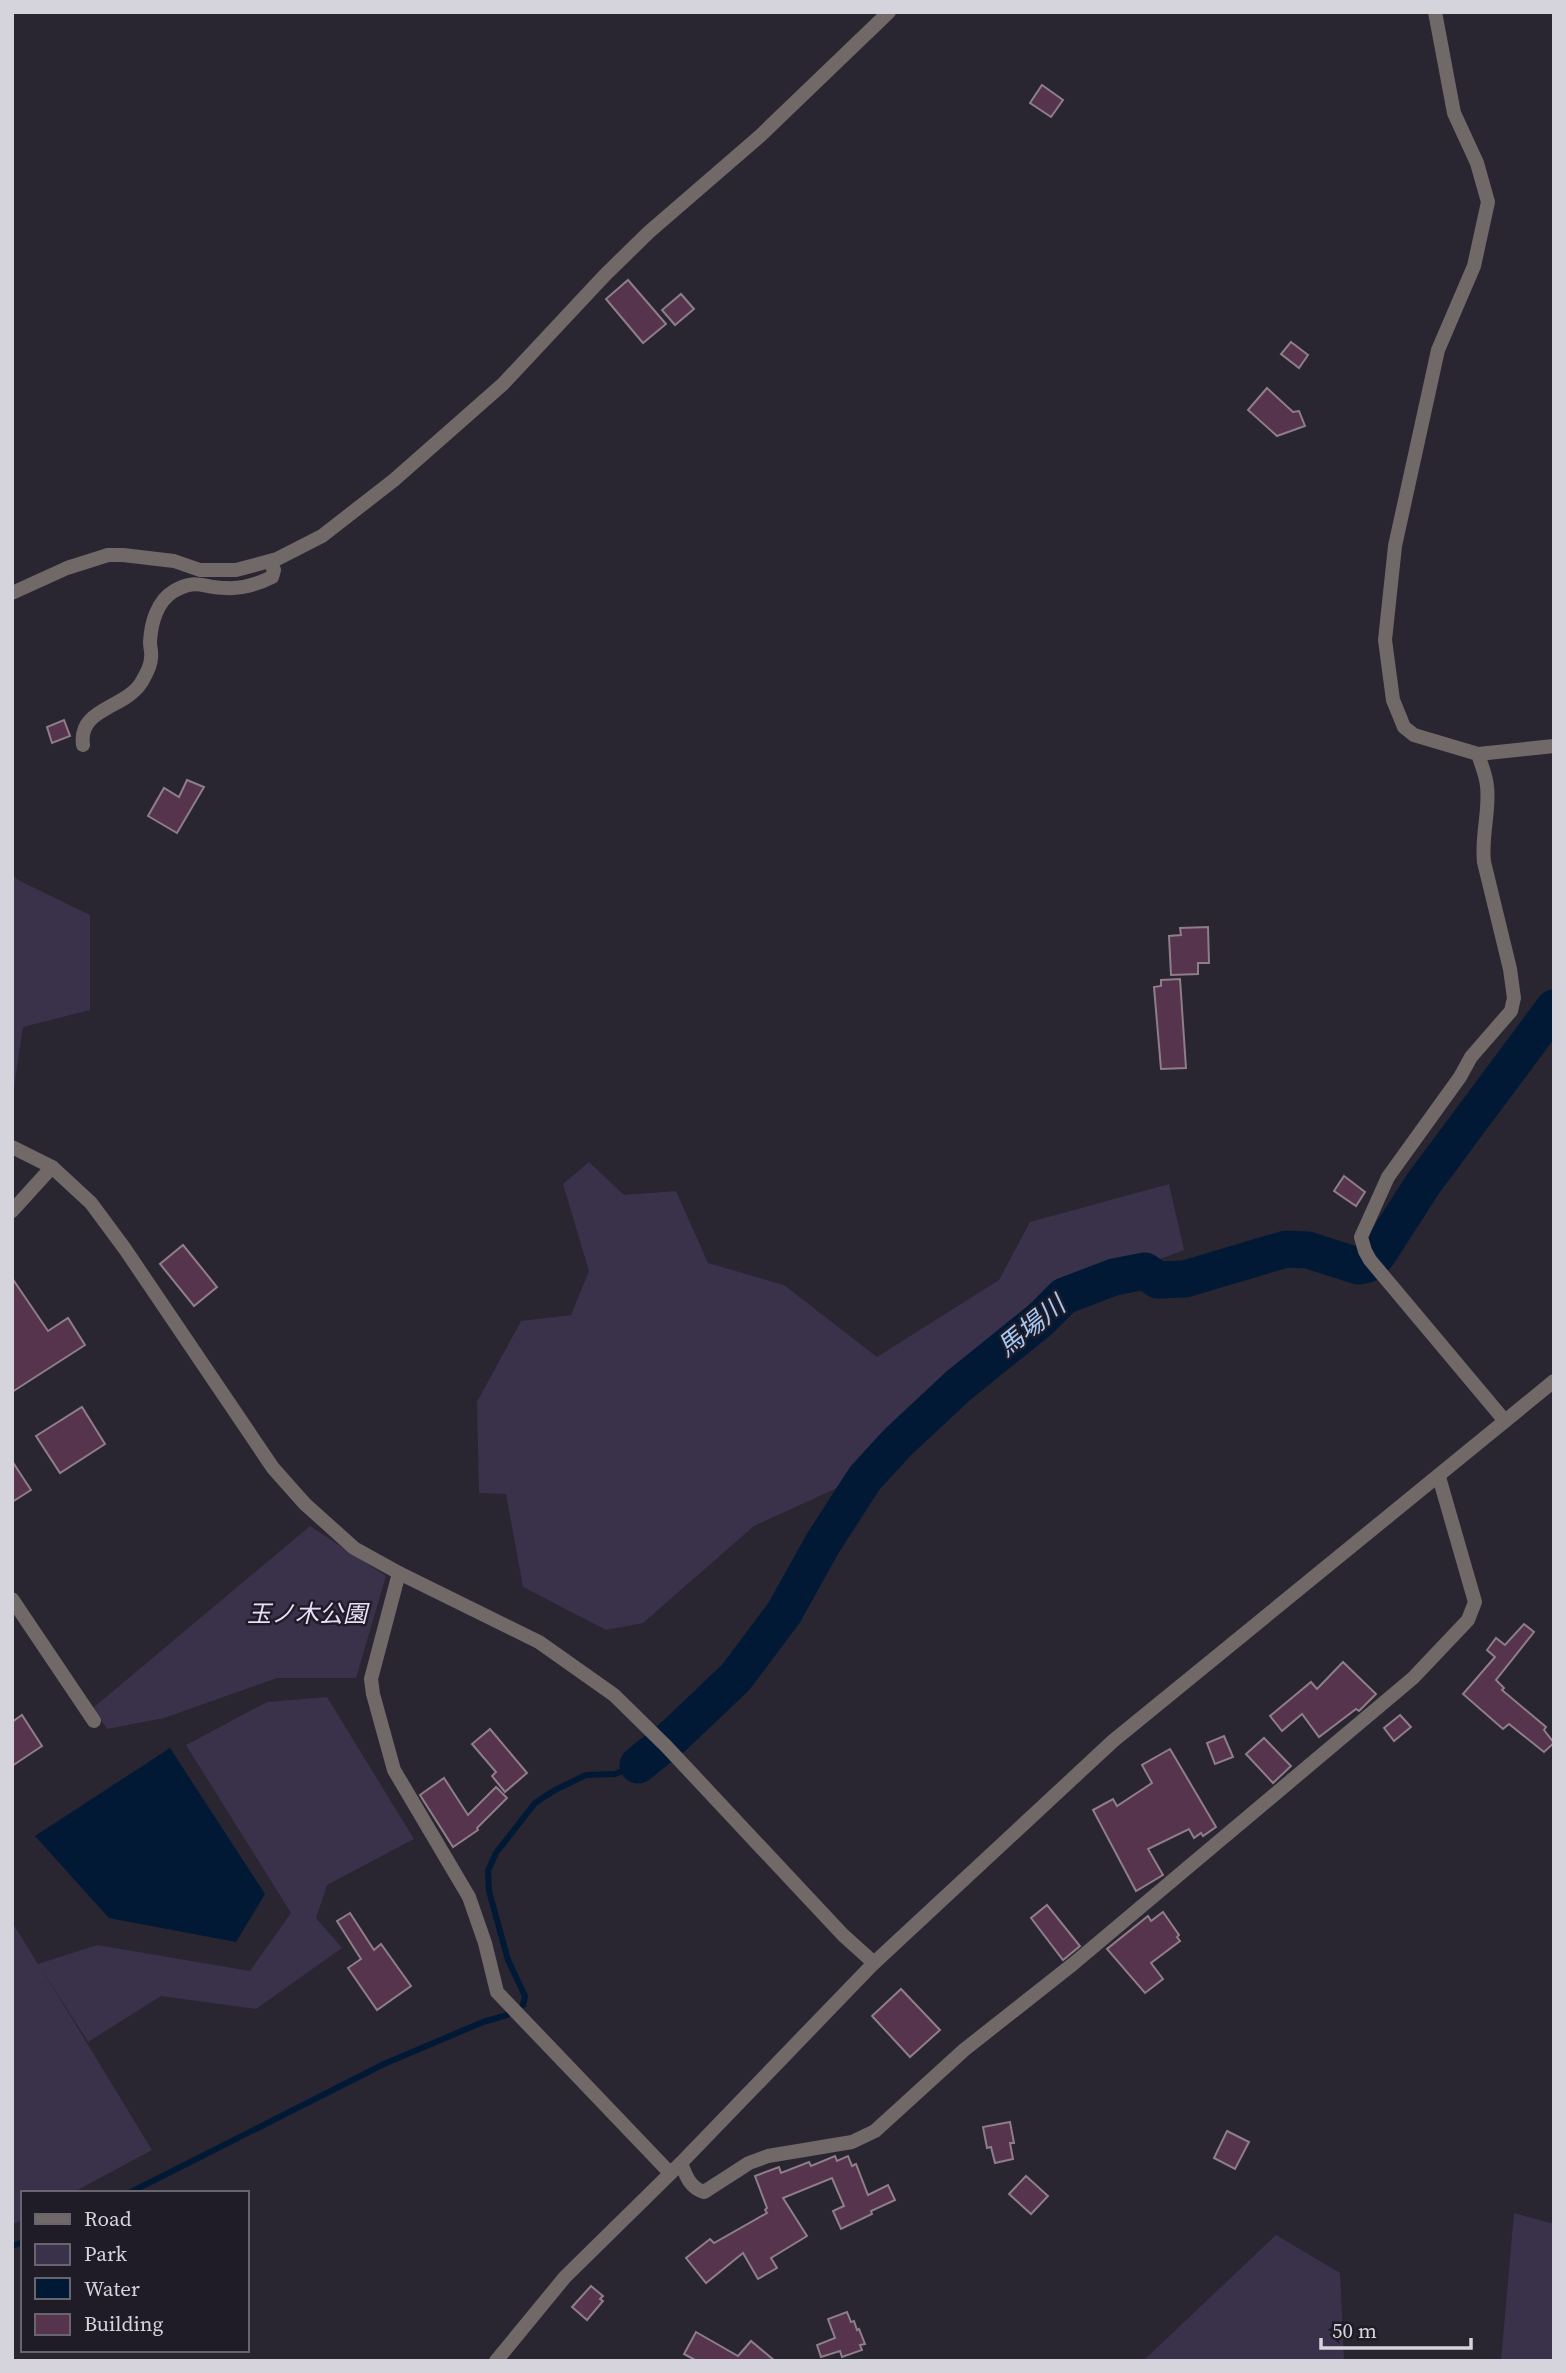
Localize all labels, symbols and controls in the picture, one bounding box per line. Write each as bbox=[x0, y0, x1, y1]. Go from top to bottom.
water label: 馬場川 bbox=[989, 1286, 1075, 1365]
park label: 玉ノ木公園 bbox=[247, 1597, 370, 1630]
legend bbox=[21, 2191, 248, 2352]
text: Road bbox=[84, 2204, 132, 2233]
text: Park bbox=[84, 2239, 128, 2268]
text: Water bbox=[84, 2274, 140, 2303]
scale bar bbox=[1321, 2306, 1472, 2350]
text: Building bbox=[84, 2309, 163, 2338]
text: 50 m bbox=[1332, 2316, 1377, 2345]

